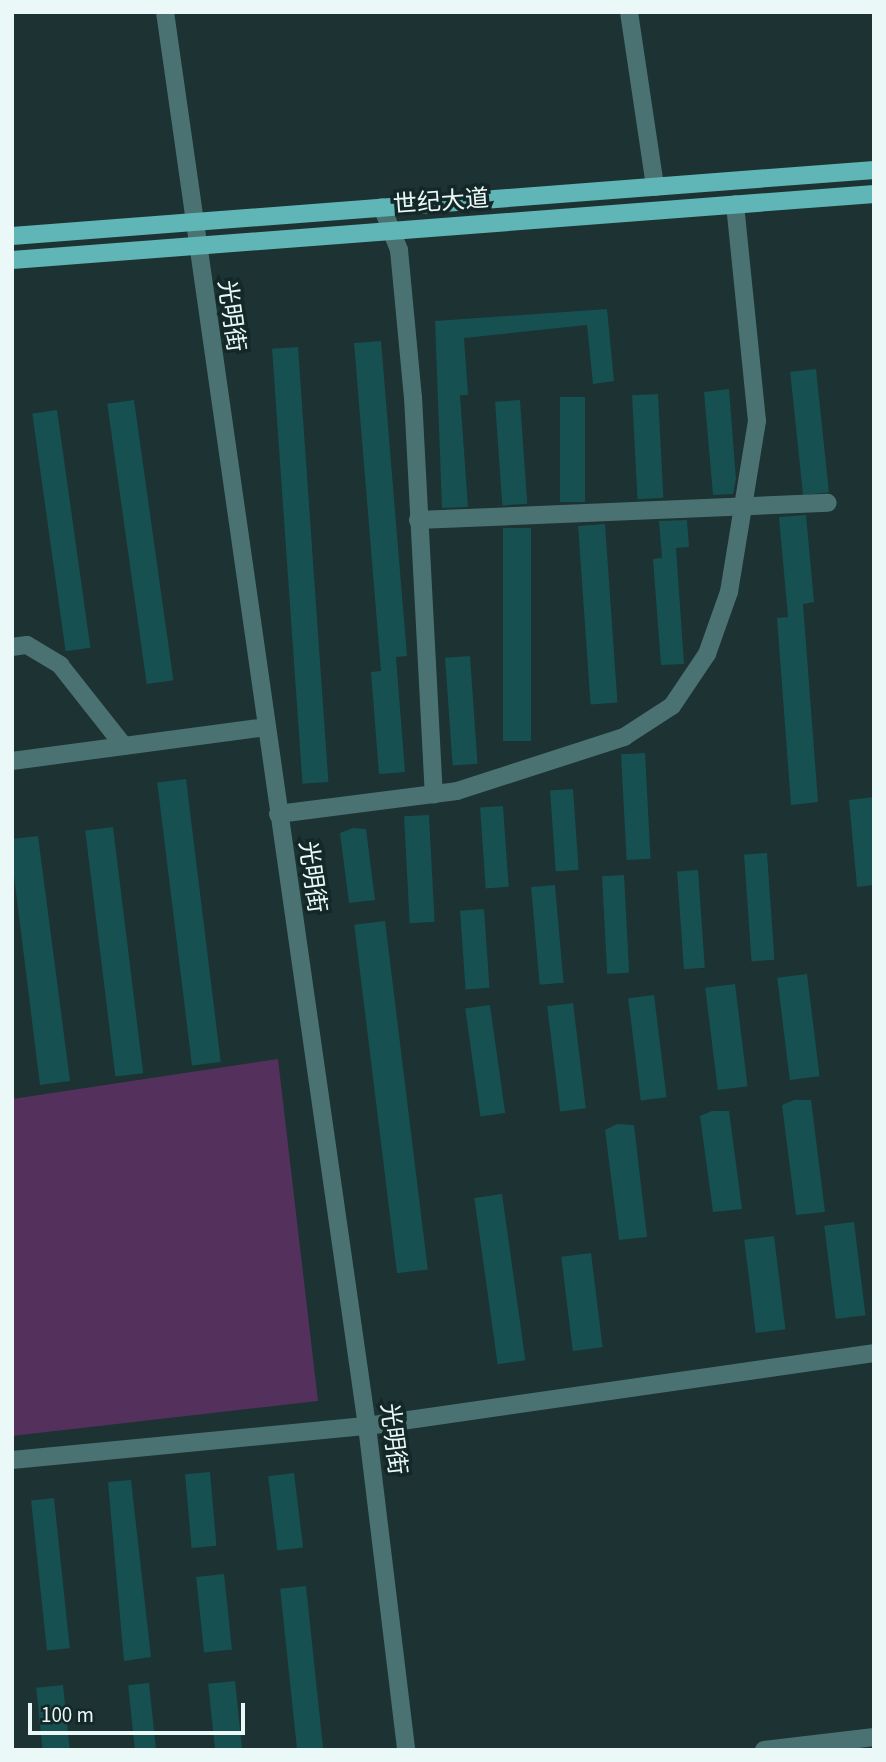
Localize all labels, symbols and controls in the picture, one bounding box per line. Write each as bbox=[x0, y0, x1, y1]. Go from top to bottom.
street label: 世纪大道 bbox=[392, 184, 490, 220]
street label: 光明街 bbox=[212, 278, 250, 354]
street label: 光明街 bbox=[293, 839, 331, 915]
street label: 光明街 bbox=[374, 1402, 412, 1476]
scale bar bbox=[32, 1688, 248, 1732]
text: 100 m bbox=[41, 1700, 94, 1730]

